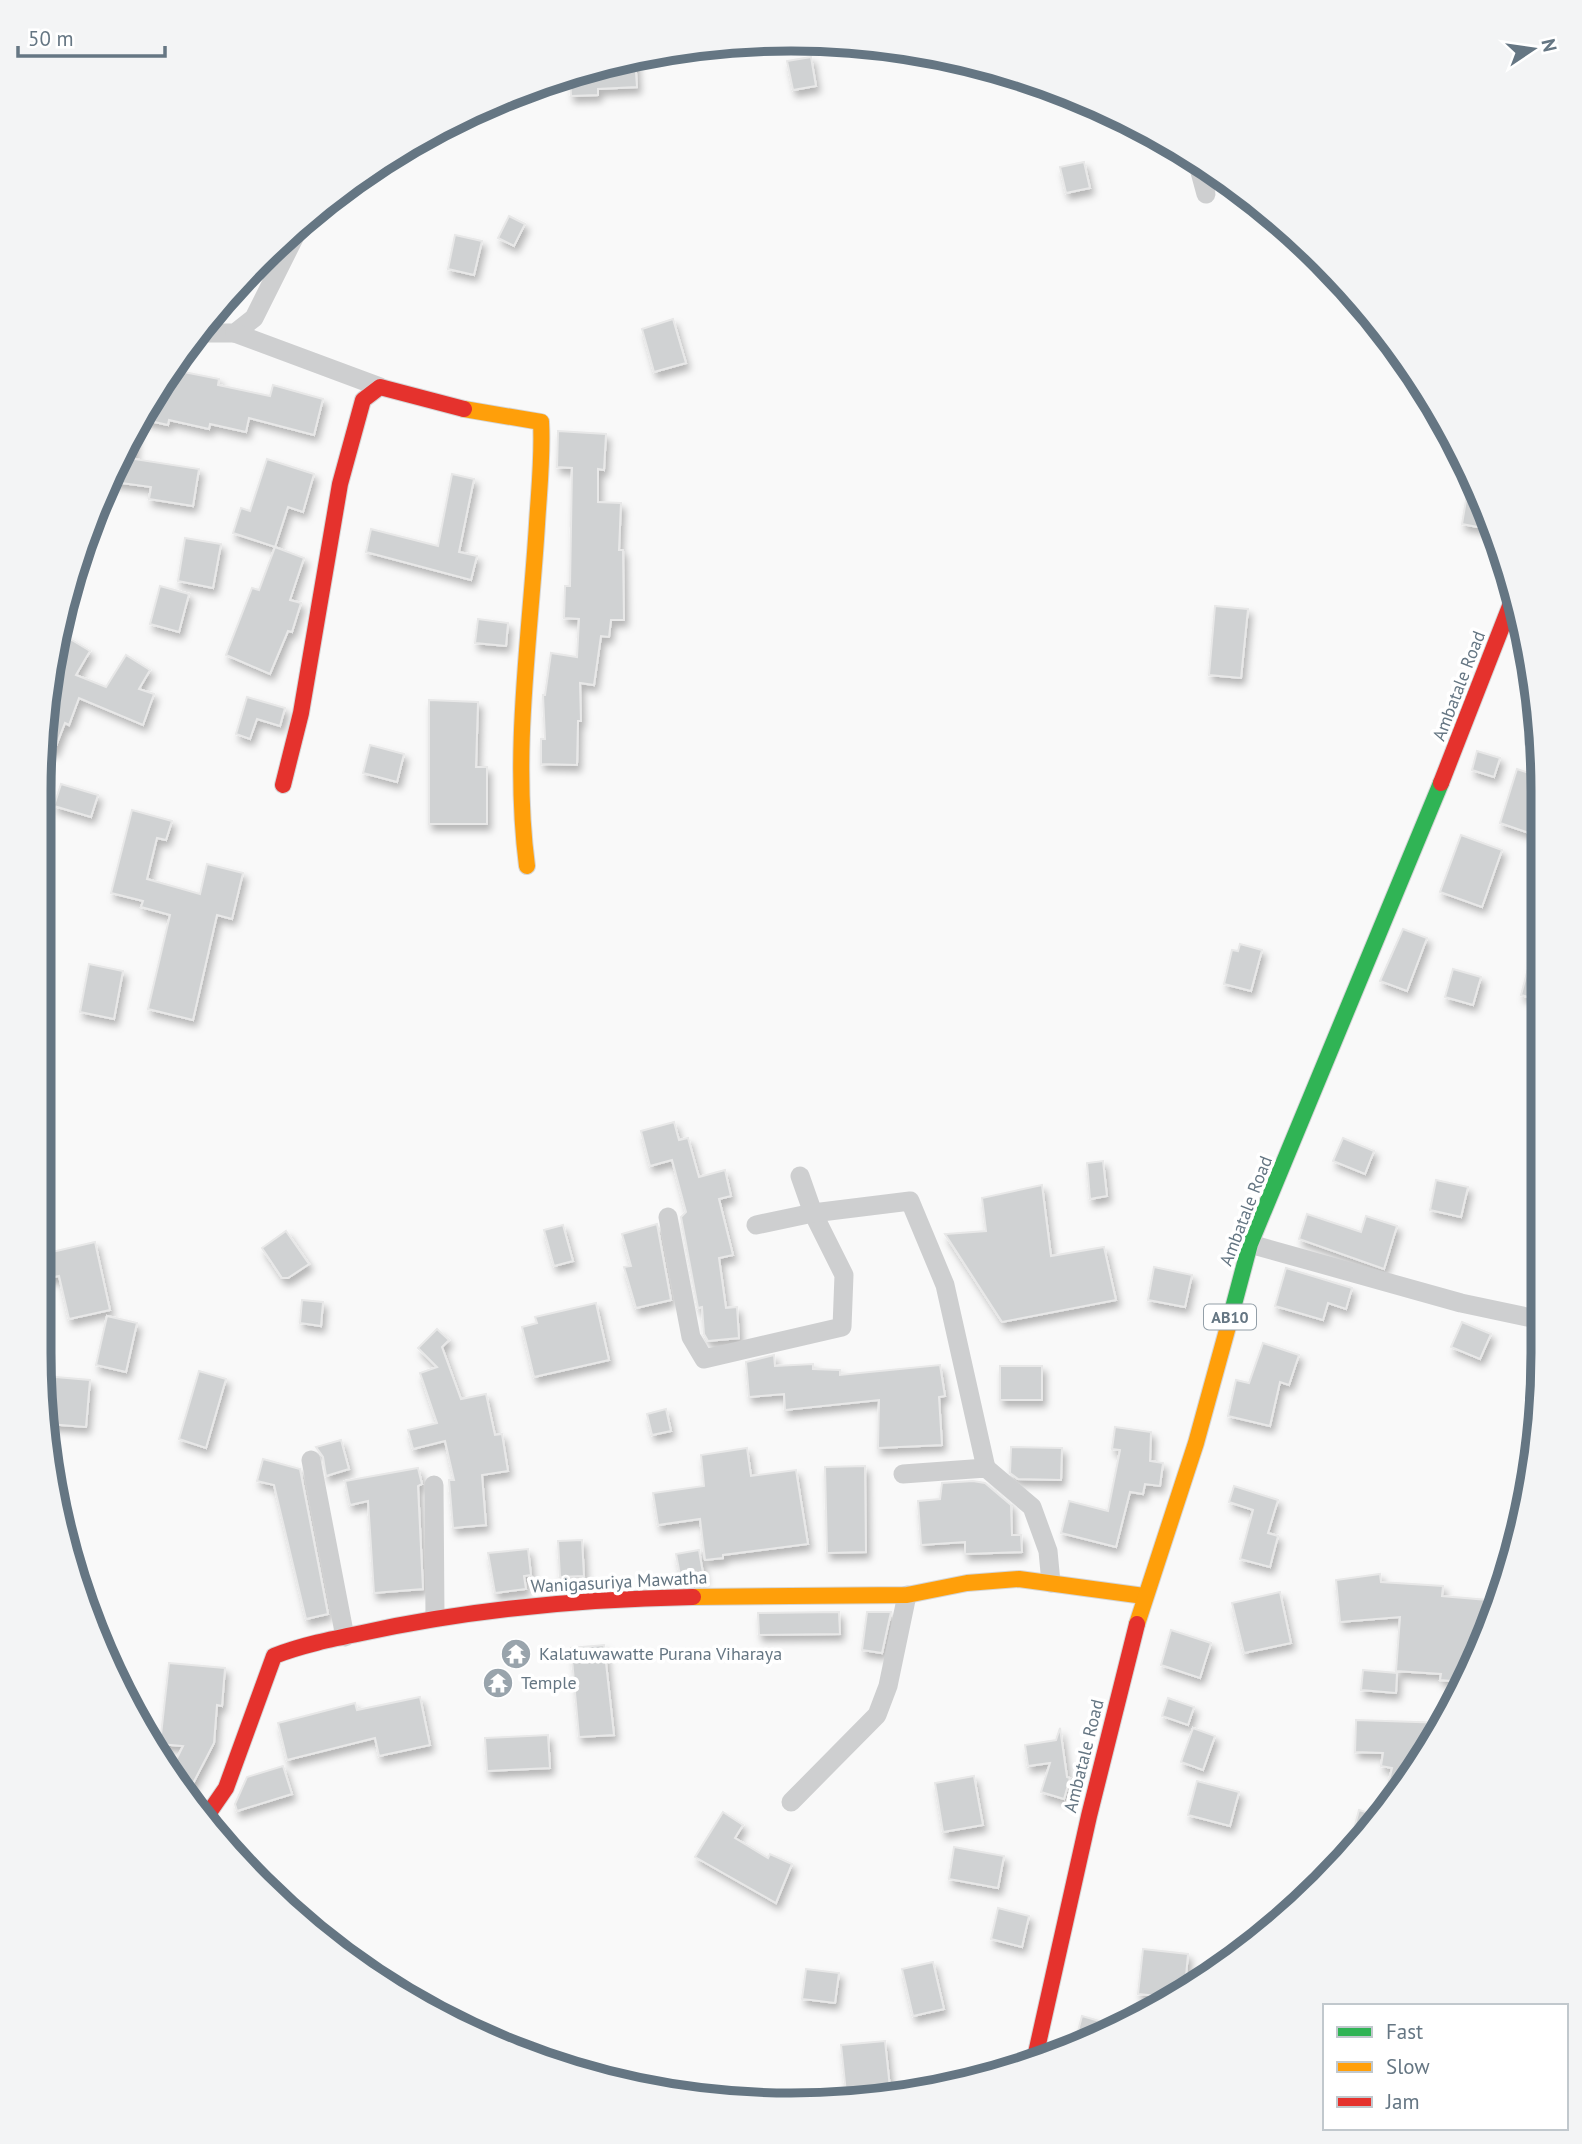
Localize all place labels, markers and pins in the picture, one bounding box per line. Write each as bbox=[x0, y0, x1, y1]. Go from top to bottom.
temple icon: Kalatuwawatte Purana Viharaya bbox=[499, 1637, 533, 1671]
place label: Kalatuwawatte Purana Viharaya bbox=[539, 1642, 782, 1665]
temple icon: Temple bbox=[481, 1666, 515, 1700]
place label: Temple bbox=[521, 1671, 577, 1694]

